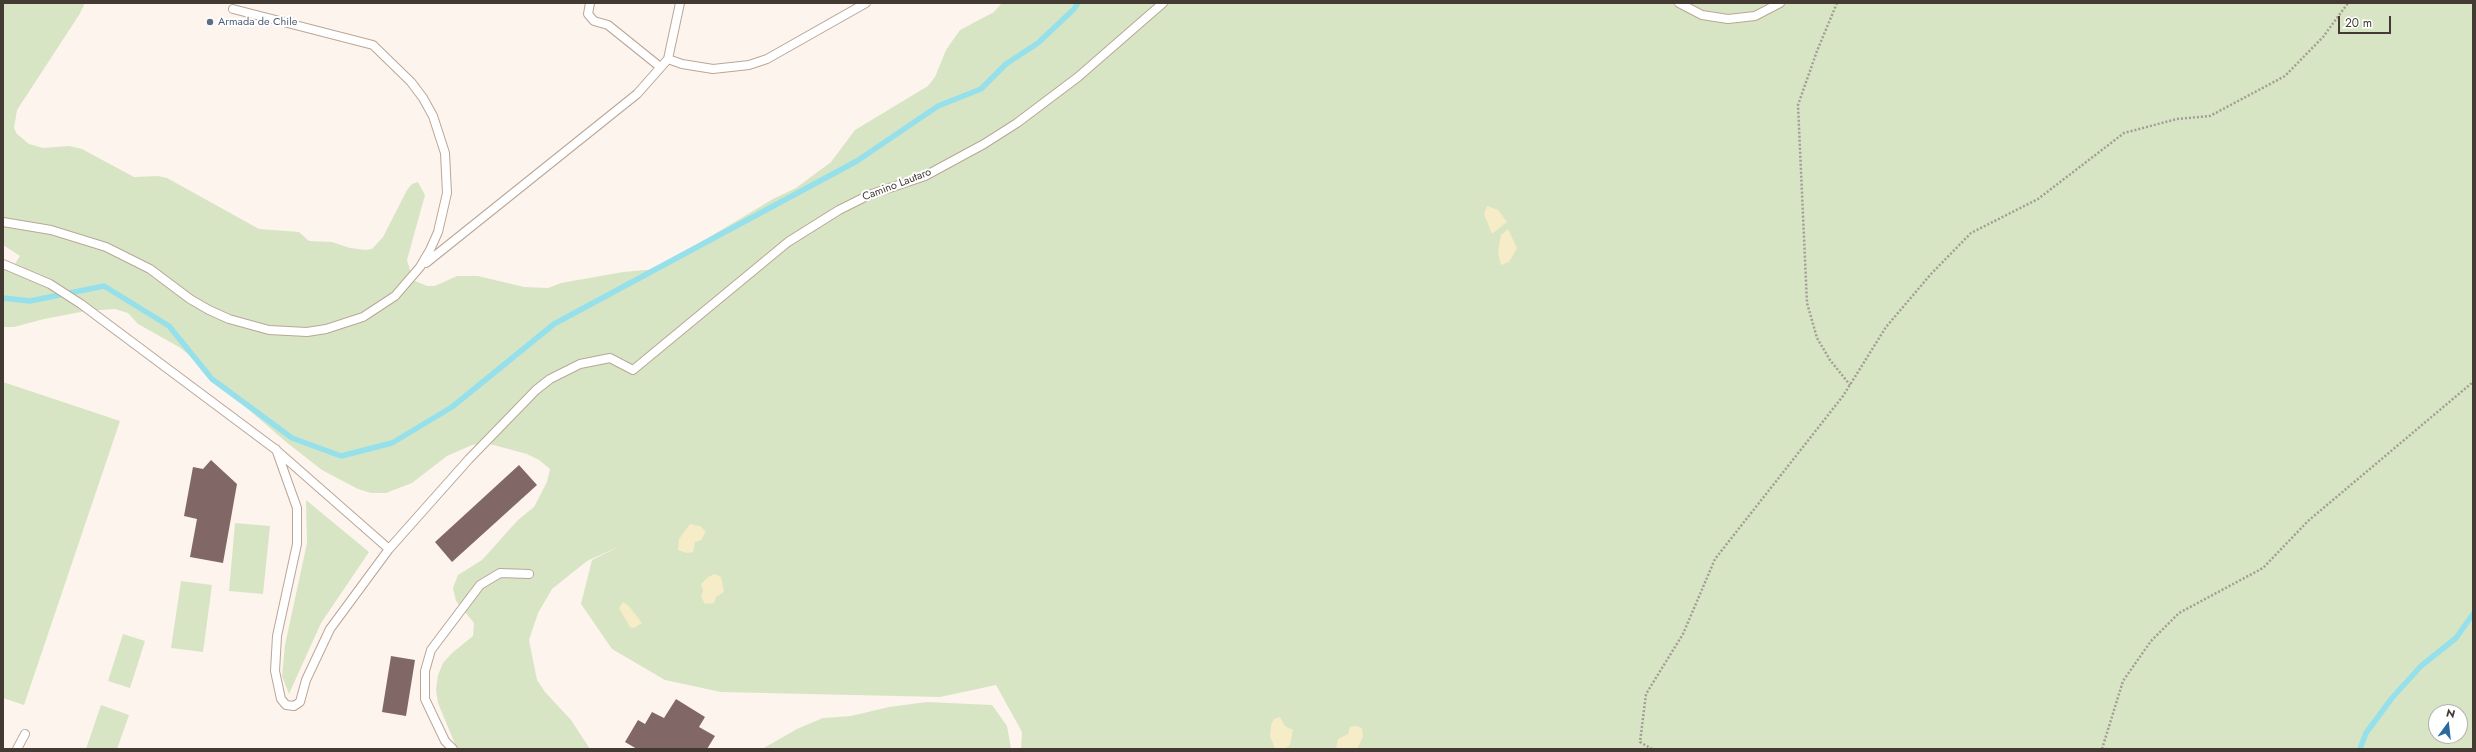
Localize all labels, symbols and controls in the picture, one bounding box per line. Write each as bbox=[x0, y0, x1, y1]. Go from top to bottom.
scale bar bbox=[2340, 8, 2393, 34]
text: 20 m bbox=[2345, 14, 2372, 32]
place label: Armada de Chile bbox=[218, 15, 297, 29]
marker: Armada de Chile bbox=[205, 17, 215, 27]
street label: Camino Lautaro bbox=[861, 166, 933, 204]
north arrow bbox=[2428, 704, 2468, 744]
text: N bbox=[2445, 705, 2457, 722]

